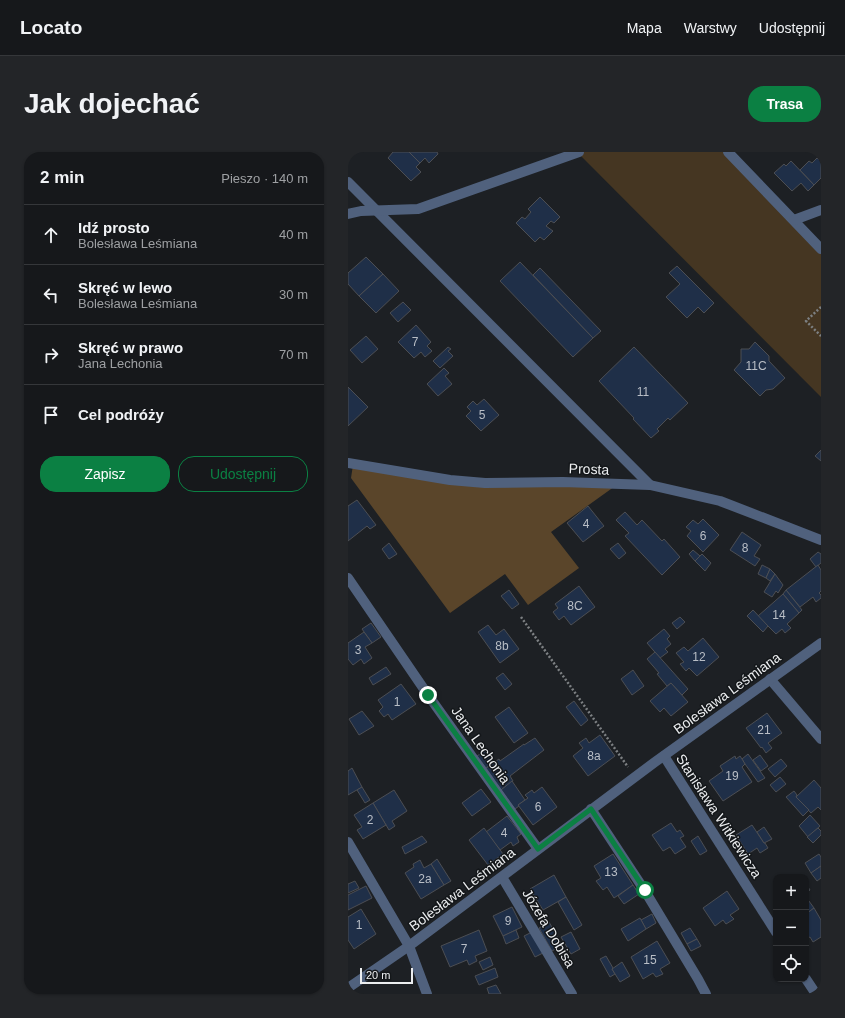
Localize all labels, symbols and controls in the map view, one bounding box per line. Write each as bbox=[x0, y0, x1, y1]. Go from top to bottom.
text: Locato bbox=[20, 17, 82, 38]
text: Mapa bbox=[627, 20, 662, 36]
text: Warstwy bbox=[684, 20, 737, 36]
text: Udostępnij bbox=[759, 20, 825, 36]
button: Trasa bbox=[748, 86, 821, 122]
text: Jak dojechać bbox=[24, 88, 200, 119]
text: 2 min bbox=[40, 168, 84, 187]
text: Pieszo · 140 m bbox=[221, 171, 308, 186]
text: Idź prosto bbox=[78, 219, 150, 236]
icon: ahead bbox=[40, 224, 62, 246]
text: 40 m bbox=[279, 227, 308, 242]
text: Bolesława Leśmiana bbox=[78, 236, 197, 251]
text: Skręć w lewo bbox=[78, 279, 172, 296]
icon: left bbox=[40, 284, 62, 306]
text: 30 m bbox=[279, 287, 308, 302]
text: Bolesława Leśmiana bbox=[78, 296, 197, 311]
house number: 7 bbox=[412, 335, 419, 349]
text: Skręć w prawo bbox=[78, 339, 183, 356]
icon: right bbox=[40, 344, 62, 366]
text: 70 m bbox=[279, 347, 308, 362]
text: Jana Lechonia bbox=[78, 356, 163, 371]
house number: 11C bbox=[745, 359, 767, 373]
house number: 11 bbox=[637, 385, 650, 399]
icon: arrive bbox=[40, 404, 62, 426]
text: Cel podróży bbox=[78, 406, 164, 423]
house number: 5 bbox=[479, 408, 486, 422]
button: Zapisz bbox=[40, 456, 170, 492]
button: Udostępnij bbox=[178, 456, 308, 492]
street label: Prosta bbox=[568, 460, 610, 478]
house number: 4 bbox=[583, 517, 590, 531]
house number: 6 bbox=[700, 529, 707, 543]
house number: 8 bbox=[742, 541, 749, 555]
house number: 8C bbox=[567, 599, 583, 613]
house number: 14 bbox=[772, 608, 786, 622]
house number: 8b bbox=[495, 639, 509, 653]
house number: 3 bbox=[355, 643, 362, 657]
street label: Bolesława Leśmiana bbox=[670, 649, 784, 737]
house number: 12 bbox=[692, 650, 706, 664]
route end bbox=[419, 686, 437, 704]
house number: 1 bbox=[394, 695, 401, 709]
street label: Jana Lechonia bbox=[448, 703, 514, 787]
house number: 21 bbox=[757, 723, 771, 737]
house number: 8a bbox=[587, 749, 601, 763]
street label: Stanisława Witkiewicza bbox=[673, 751, 765, 881]
house number: 19 bbox=[725, 769, 739, 783]
house number: 6 bbox=[535, 800, 542, 814]
house number: 2 bbox=[367, 813, 374, 827]
house number: 4 bbox=[501, 826, 508, 840]
street label: Bolesława Leśmiana bbox=[406, 844, 518, 934]
house number: 13 bbox=[604, 865, 618, 879]
house number: 2a bbox=[418, 872, 432, 886]
map controls bbox=[773, 874, 809, 982]
button: + bbox=[773, 874, 809, 910]
route start bbox=[636, 881, 654, 899]
street label: Józefa Dobisa bbox=[519, 886, 579, 970]
button: − bbox=[773, 910, 809, 946]
house number: 9 bbox=[505, 914, 512, 928]
house number: 1 bbox=[356, 918, 363, 932]
house number: 7 bbox=[461, 942, 468, 956]
button: locate bbox=[773, 946, 809, 982]
house number: 15 bbox=[643, 953, 657, 967]
scale bar bbox=[360, 966, 413, 985]
text: 20 m bbox=[366, 969, 390, 981]

